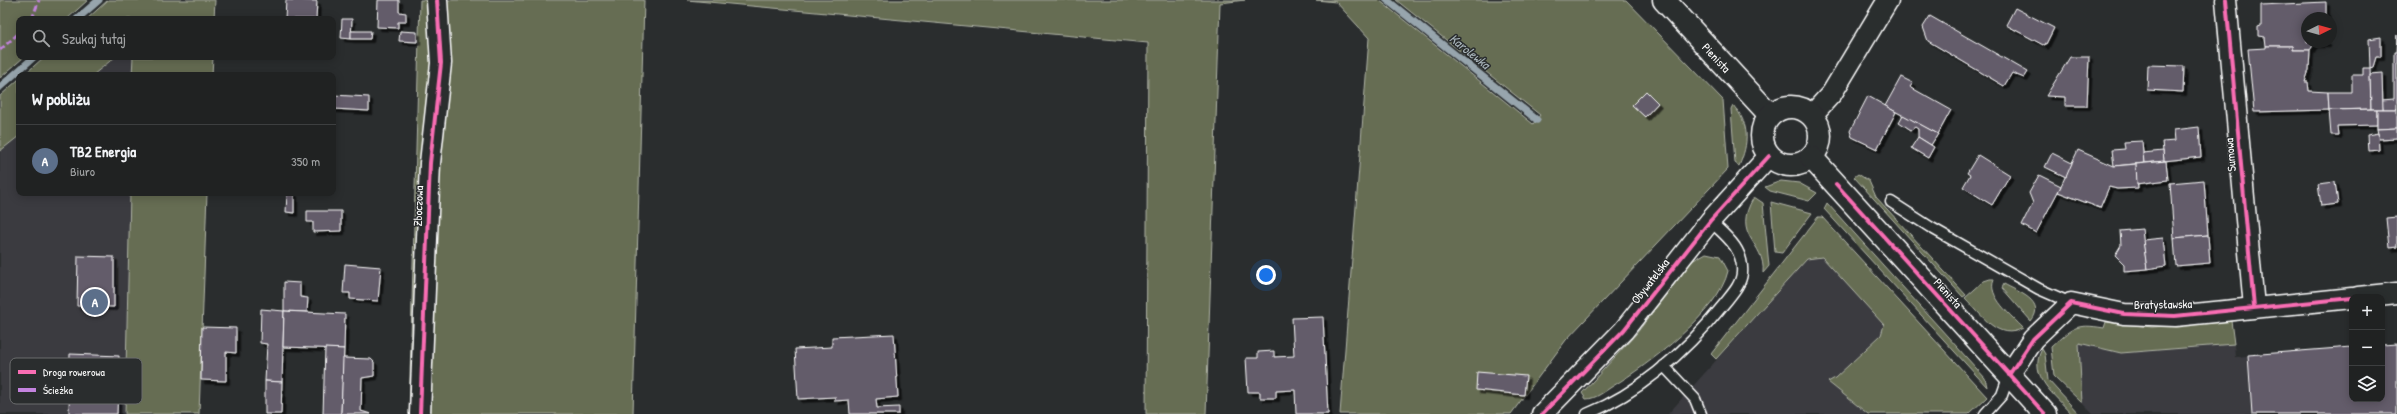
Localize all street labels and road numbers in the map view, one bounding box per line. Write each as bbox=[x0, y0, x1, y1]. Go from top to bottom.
street label: Pienista bbox=[1699, 39, 1735, 76]
street label: Sumowa bbox=[2220, 137, 2240, 172]
street label: Zboczowa bbox=[409, 185, 427, 227]
street label: Obywatelska bbox=[1627, 255, 1673, 307]
street label: Pienista bbox=[1930, 274, 1966, 312]
street label: Bratysławska bbox=[2134, 295, 2193, 313]

